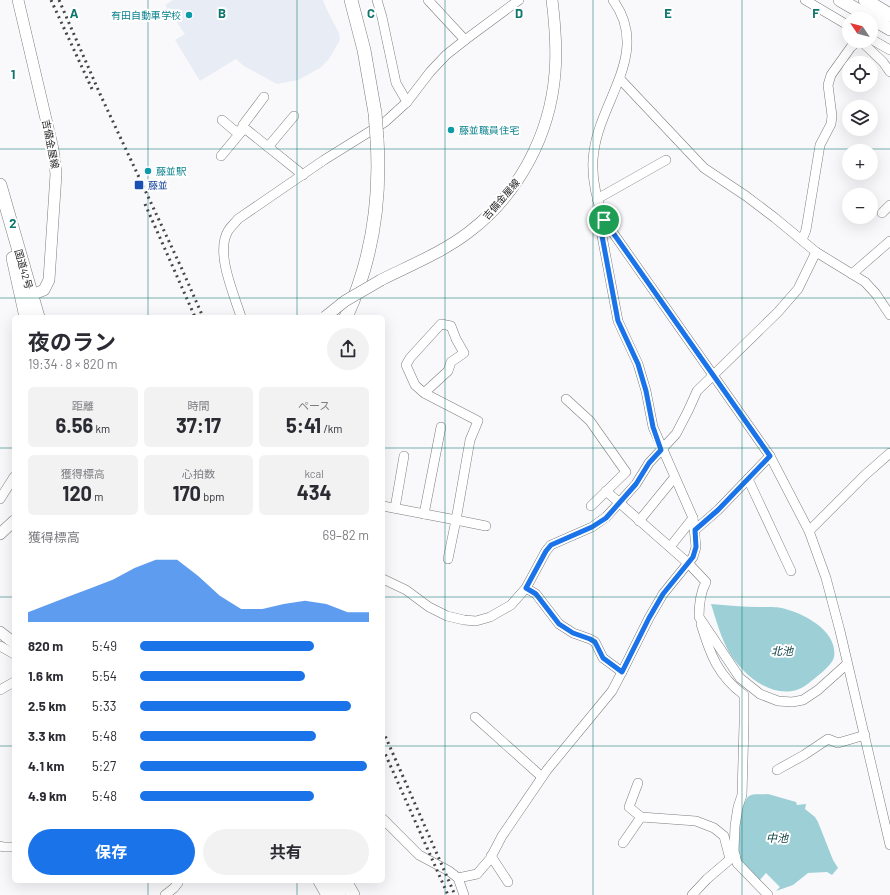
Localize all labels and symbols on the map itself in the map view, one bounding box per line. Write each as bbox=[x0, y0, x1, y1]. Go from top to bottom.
text: A bbox=[70, 5, 79, 21]
text: B bbox=[218, 5, 226, 21]
text: C bbox=[367, 5, 375, 21]
text: D bbox=[515, 5, 523, 21]
text: E bbox=[664, 5, 672, 21]
text: F bbox=[812, 5, 820, 21]
place label: 有田自動車学校 bbox=[111, 9, 181, 21]
marker: 有田自動車学校 bbox=[184, 10, 194, 20]
north arrow bbox=[842, 12, 878, 48]
text: 1 bbox=[11, 66, 15, 82]
street label: 吉備金屋線 bbox=[40, 118, 62, 170]
place label: 藤並職員住宅 bbox=[459, 124, 519, 136]
marker: 藤並職員住宅 bbox=[446, 125, 456, 135]
place label: 藤並駅 bbox=[156, 165, 187, 177]
marker: 藤並駅 bbox=[143, 166, 153, 176]
street label: 吉備金屋線 bbox=[480, 176, 522, 222]
marker: 藤並 bbox=[133, 179, 145, 191]
place label: 藤並 bbox=[148, 179, 168, 191]
pin bbox=[587, 203, 621, 237]
text: 2 bbox=[9, 215, 17, 231]
street label: 国道42号 bbox=[13, 248, 35, 290]
water label: 北池 bbox=[771, 644, 794, 657]
water label: 中池 bbox=[766, 831, 789, 844]

